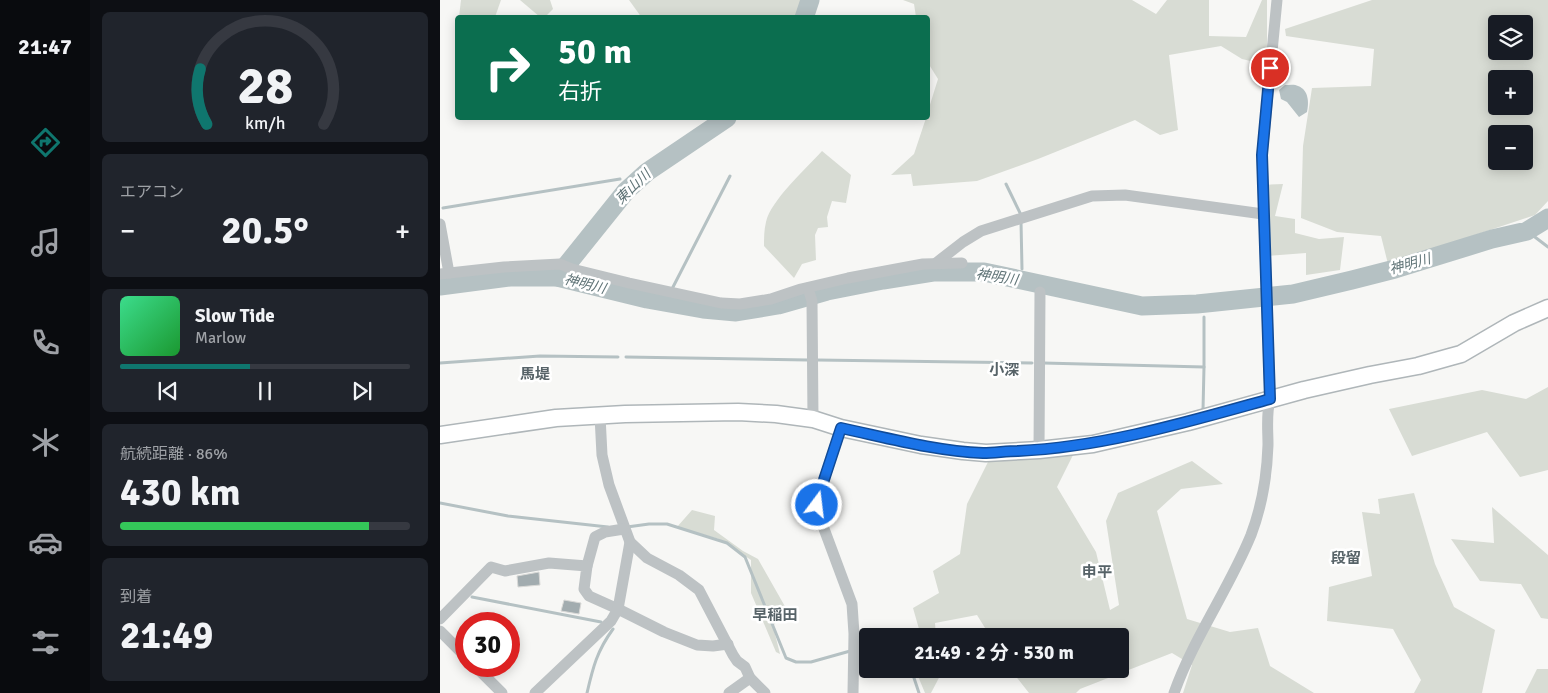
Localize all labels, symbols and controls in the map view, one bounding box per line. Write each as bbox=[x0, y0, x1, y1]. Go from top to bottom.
map controls bbox=[1488, 15, 1533, 170]
button: layers bbox=[1488, 15, 1533, 60]
text: 50 m bbox=[558, 30, 632, 73]
text: 21:47 bbox=[18, 33, 72, 60]
icon: right bbox=[475, 35, 540, 100]
pin bbox=[1249, 47, 1291, 89]
text: 28 bbox=[237, 54, 293, 118]
icon: arrive bbox=[1256, 54, 1284, 82]
button: + bbox=[1488, 70, 1533, 115]
text: 右折 bbox=[558, 78, 602, 105]
text: km/h bbox=[245, 112, 285, 134]
icon: directions bbox=[28, 125, 63, 160]
button: − bbox=[1488, 125, 1533, 170]
water label: 東山川 bbox=[612, 165, 655, 208]
text: エアコン bbox=[120, 182, 184, 202]
text: 20.5° bbox=[221, 207, 309, 254]
text: − bbox=[120, 214, 135, 248]
text: + bbox=[395, 214, 410, 248]
icon: music bbox=[28, 225, 63, 260]
water label: 神明川 bbox=[1387, 249, 1434, 278]
water label: 神明川 bbox=[975, 265, 1021, 289]
water label: 神明川 bbox=[563, 271, 609, 298]
text: Slow Tide bbox=[195, 304, 275, 328]
icon: phone bbox=[28, 325, 63, 360]
text: Marlow bbox=[195, 328, 246, 348]
district label: 小深 bbox=[989, 361, 1019, 379]
district label: 馬堤 bbox=[520, 365, 550, 383]
icon: previous bbox=[154, 377, 182, 405]
icon: pause bbox=[251, 377, 279, 405]
icon: next bbox=[348, 377, 376, 405]
icon: climate bbox=[28, 425, 63, 460]
text: 航続距離 · 86% bbox=[120, 444, 228, 464]
text: 430 km bbox=[120, 469, 241, 516]
position arrow bbox=[790, 478, 842, 530]
icon: car bbox=[28, 525, 63, 560]
district label: 段留 bbox=[1331, 549, 1361, 567]
district label: 申平 bbox=[1082, 563, 1112, 581]
text: 到着 bbox=[120, 587, 152, 607]
district label: 早稲田 bbox=[752, 606, 798, 624]
text: 21:49 bbox=[120, 612, 213, 659]
speed limit sign: 30 bbox=[455, 612, 520, 677]
icon: filters bbox=[28, 625, 63, 660]
text: 21:49 · 2 分 · 530 m bbox=[914, 641, 1074, 665]

